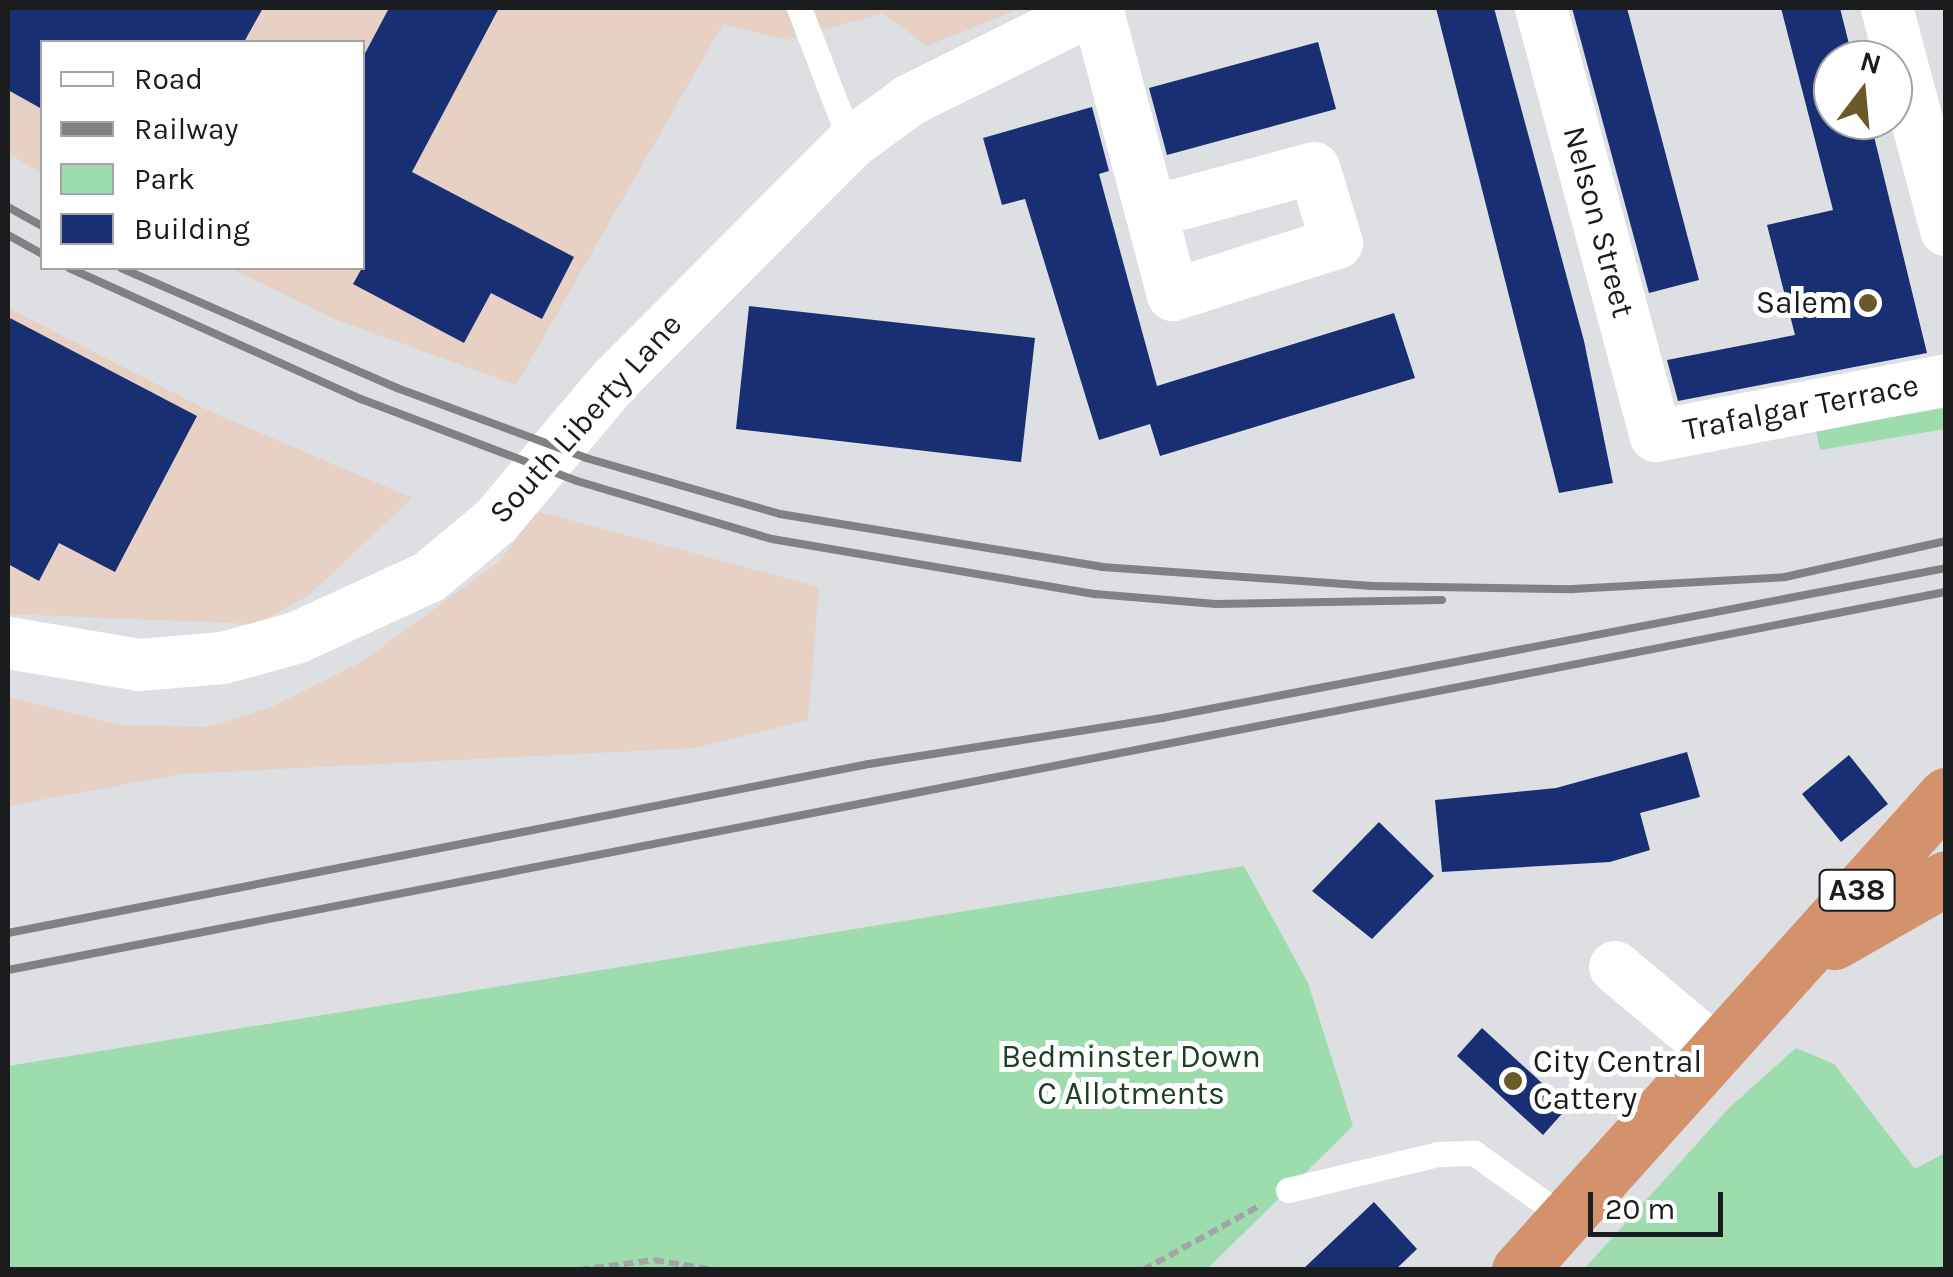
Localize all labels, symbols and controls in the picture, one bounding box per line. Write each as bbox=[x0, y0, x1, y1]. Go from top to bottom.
legend bbox=[40, 40, 365, 270]
north arrow bbox=[1813, 40, 1913, 140]
text: N bbox=[1857, 44, 1885, 81]
text: Road bbox=[134, 61, 203, 97]
text: Railway bbox=[134, 111, 238, 147]
street label: Nelson Street bbox=[1554, 122, 1642, 322]
text: Park bbox=[134, 161, 195, 197]
text: Building bbox=[134, 211, 250, 247]
place label: Salem bbox=[1756, 284, 1848, 322]
marker: Salem bbox=[1857, 292, 1879, 314]
street label: South Liberty Lane bbox=[482, 306, 690, 532]
street label: Trafalgar Terrace bbox=[1680, 366, 1922, 450]
road number: A38 bbox=[1817, 865, 1897, 915]
park label: Bedminster Down C Allotments bbox=[1001, 1039, 1261, 1114]
place label: City Central Cattery bbox=[1533, 1044, 1702, 1119]
marker: City Central Cattery bbox=[1502, 1070, 1524, 1092]
scale bar bbox=[1593, 1172, 1728, 1234]
text: 20 m bbox=[1605, 1191, 1675, 1227]

